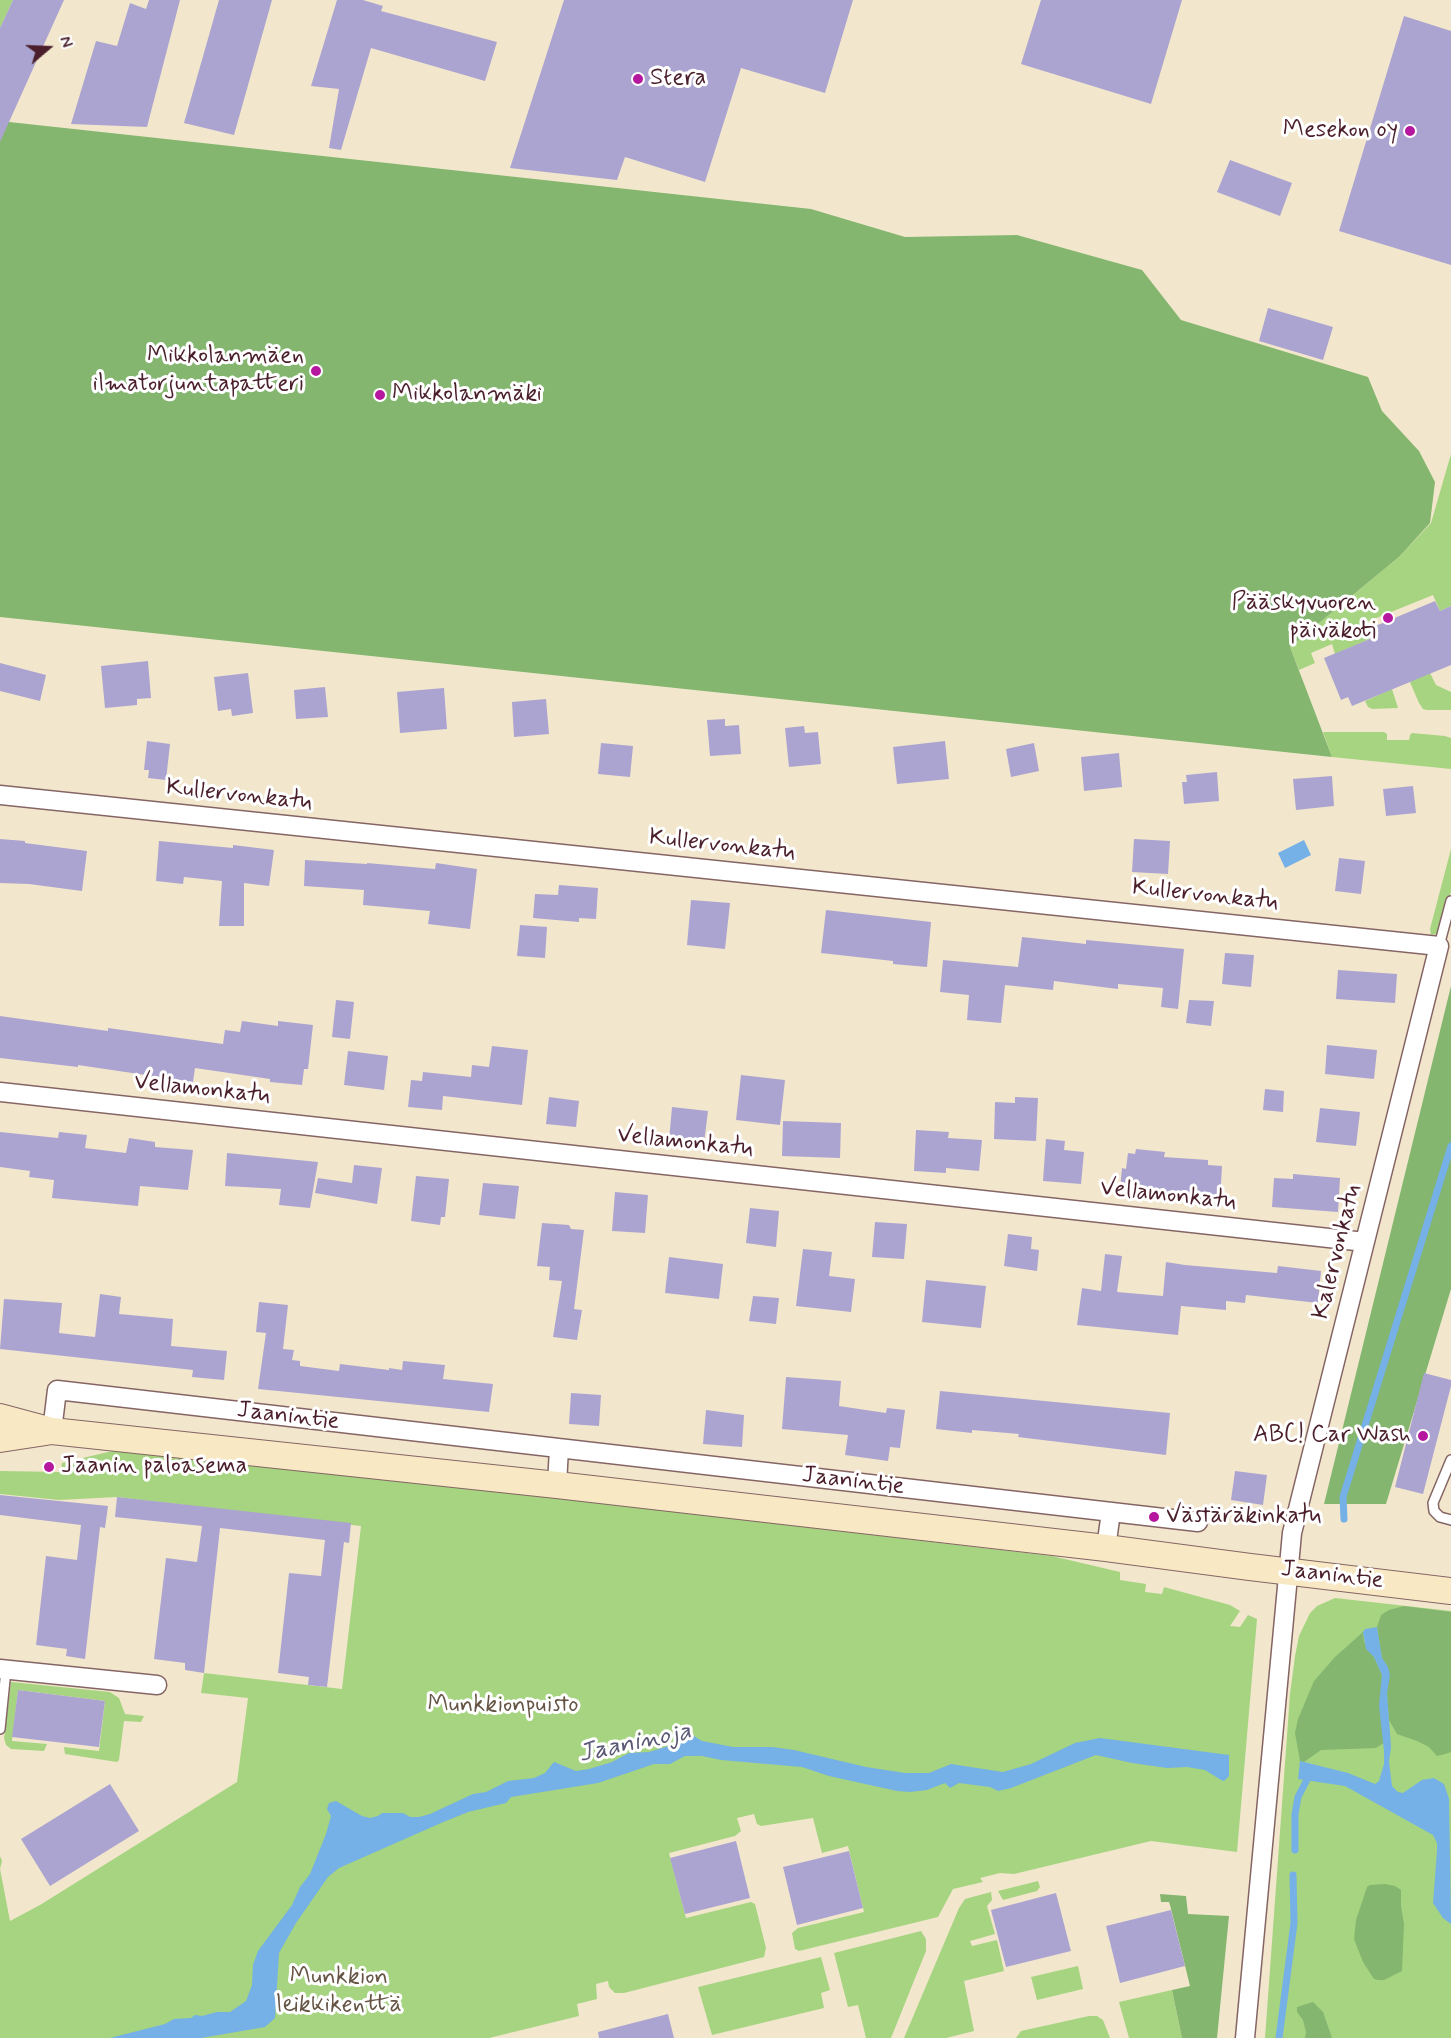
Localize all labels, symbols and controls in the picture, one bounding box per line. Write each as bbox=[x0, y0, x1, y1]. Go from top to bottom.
north arrow bbox=[18, 18, 78, 78]
text: N bbox=[54, 34, 77, 50]
place label: Stera bbox=[650, 65, 706, 93]
marker: Stera bbox=[631, 72, 645, 86]
place label: Mesekon oy bbox=[1283, 117, 1398, 145]
marker: Mesekon oy bbox=[1403, 124, 1417, 138]
place label: Mikkolanmäen ilmatorjuntapatteri bbox=[93, 343, 304, 399]
marker: Mikkolanmäen ilmatorjuntapatteri bbox=[309, 364, 323, 378]
place label: Mikkolanmäki bbox=[392, 381, 542, 409]
marker: Mikkolanmäki bbox=[373, 388, 387, 402]
place label: Pääskyvuoren päiväkoti bbox=[1232, 590, 1376, 646]
marker: Pääskyvuoren päiväkoti bbox=[1381, 611, 1395, 625]
street label: Kullervonkatu bbox=[165, 774, 313, 818]
street label: Kullervonkatu bbox=[648, 824, 796, 868]
street label: Kullervonkatu bbox=[1131, 874, 1279, 918]
street label: Vellamonkatu bbox=[133, 1069, 271, 1111]
street label: Vellamonkatu bbox=[616, 1122, 754, 1164]
street label: Vellamonkatu bbox=[1099, 1175, 1237, 1217]
street label: Kalervonkatu bbox=[1307, 1181, 1369, 1323]
street label: Jaanintie bbox=[235, 1396, 341, 1438]
place label: ABC! Car Wash bbox=[1253, 1422, 1411, 1450]
marker: ABC! Car Wash bbox=[1416, 1429, 1430, 1443]
place label: Jaanin paloasema bbox=[61, 1453, 247, 1481]
marker: Jaanin paloasema bbox=[42, 1460, 56, 1474]
street label: Jaanintie bbox=[800, 1461, 906, 1503]
place label: Västäräkinkatu bbox=[1166, 1503, 1321, 1531]
marker: Västäräkinkatu bbox=[1147, 1510, 1161, 1524]
street label: Jaanintie bbox=[1279, 1555, 1385, 1597]
park label: Munkkionpuisto bbox=[428, 1692, 578, 1720]
water label: Jaaninoja bbox=[576, 1717, 694, 1771]
park label: Munkkion leikkikenttä bbox=[276, 1964, 402, 2020]

